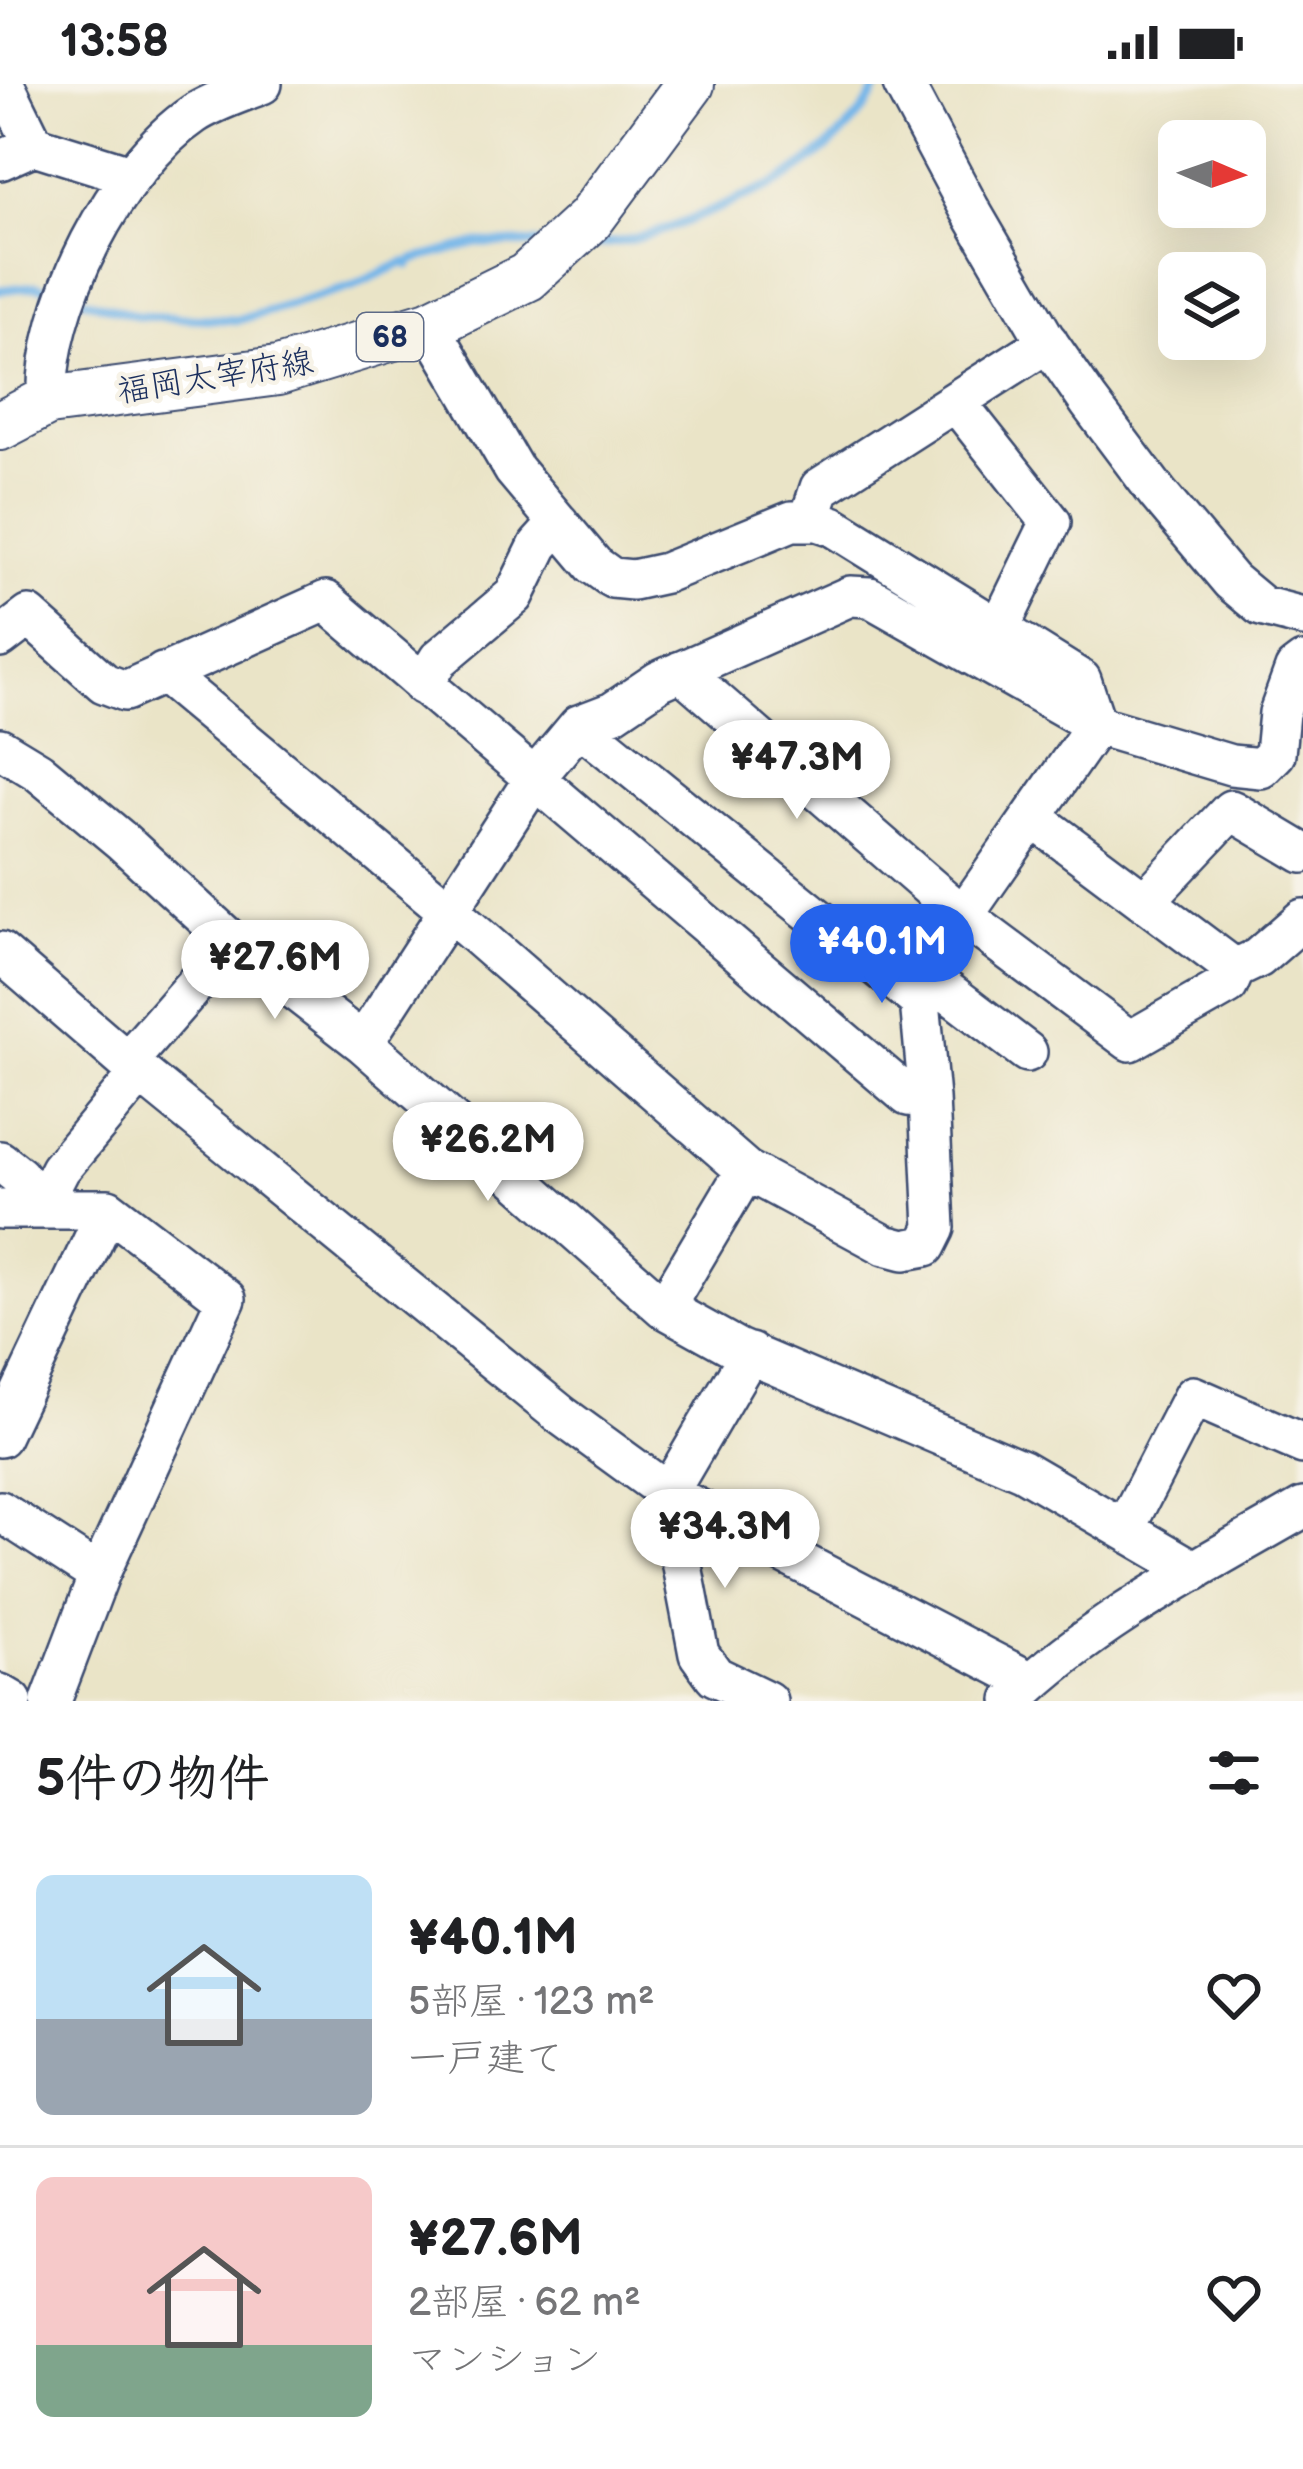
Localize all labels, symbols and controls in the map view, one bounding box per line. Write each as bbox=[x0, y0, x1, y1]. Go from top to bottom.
text: 13:58 bbox=[60, 15, 169, 70]
north arrow bbox=[1158, 120, 1266, 228]
map controls bbox=[1158, 120, 1266, 360]
button: layers bbox=[1158, 252, 1266, 360]
road number: 68 bbox=[357, 313, 423, 361]
street label: 福岡太宰府線 bbox=[114, 342, 316, 412]
pin: ¥47.3M bbox=[699, 720, 895, 822]
text: ¥47.3M bbox=[730, 735, 864, 782]
pin: ¥40.1M bbox=[784, 904, 980, 1006]
text: ¥40.1M bbox=[817, 919, 947, 966]
pin: ¥27.6M bbox=[177, 920, 373, 1022]
text: ¥27.6M bbox=[208, 935, 342, 982]
pin: ¥26.2M bbox=[390, 1102, 586, 1204]
text: ¥26.2M bbox=[420, 1117, 556, 1164]
pin: ¥34.3M bbox=[627, 1489, 823, 1591]
text: ¥34.3M bbox=[658, 1504, 792, 1551]
icon: filters bbox=[1201, 1740, 1267, 1806]
text: 5件の物件 bbox=[36, 1749, 269, 1810]
text: ¥40.1M bbox=[408, 1908, 578, 1969]
icon: home bbox=[132, 1923, 276, 2067]
icon: heart bbox=[1201, 1962, 1267, 2028]
text: 5部屋 · 123 m² bbox=[408, 1979, 655, 2026]
text: 一戸建て bbox=[408, 2036, 564, 2083]
text: ¥27.6M bbox=[408, 2209, 583, 2270]
icon: home bbox=[132, 2225, 276, 2369]
icon: heart bbox=[1201, 2264, 1267, 2330]
text: 2部屋 · 62 m² bbox=[408, 2280, 641, 2327]
text: マンション bbox=[408, 2337, 601, 2384]

